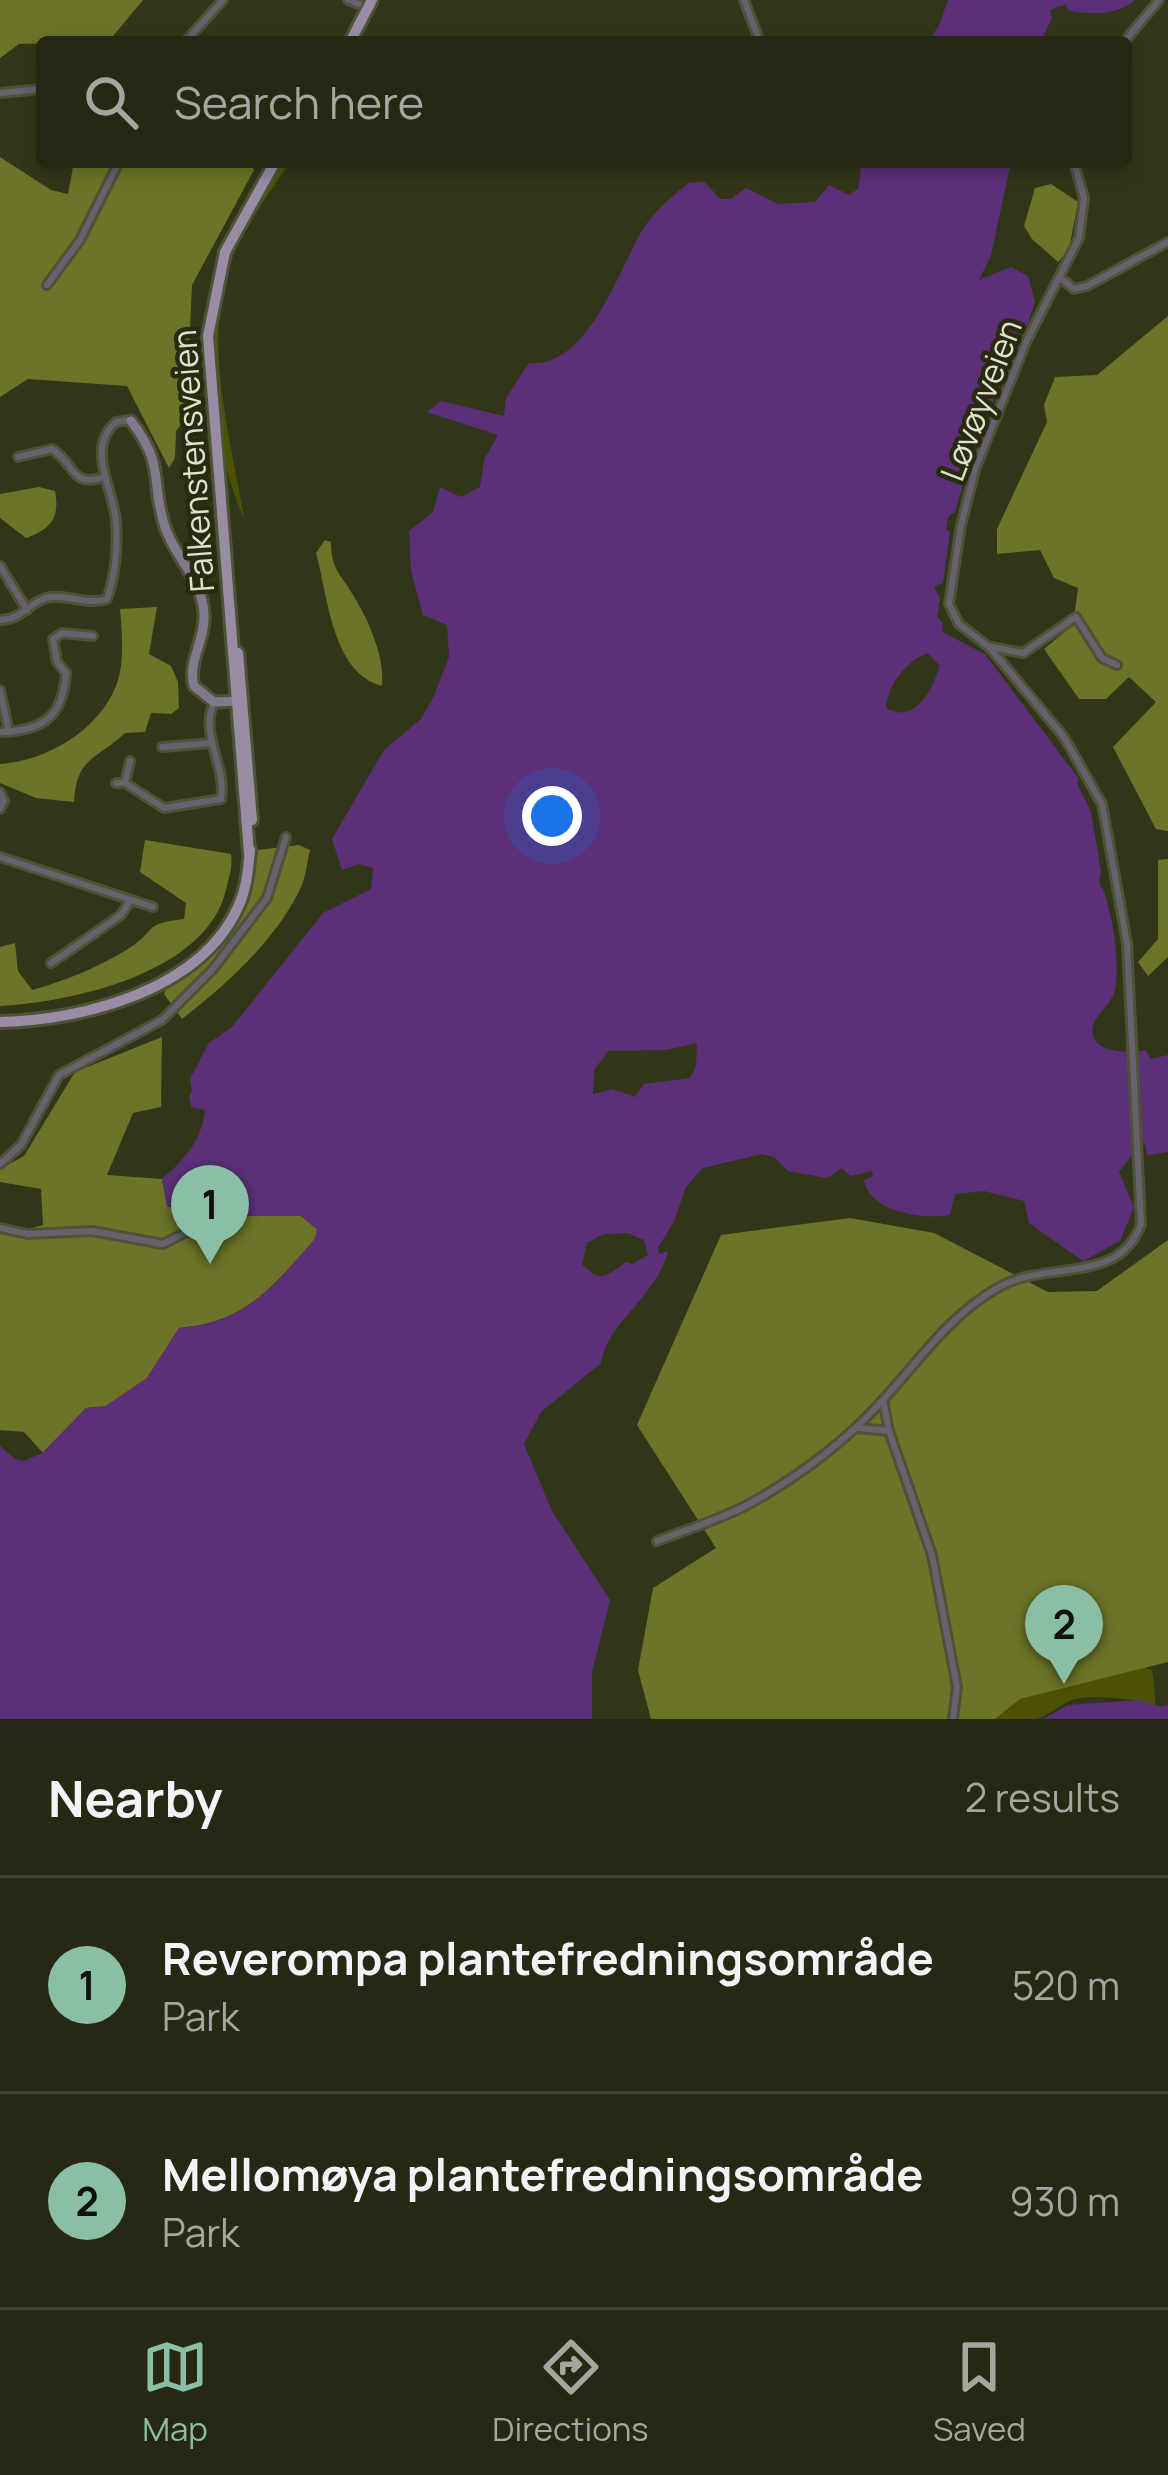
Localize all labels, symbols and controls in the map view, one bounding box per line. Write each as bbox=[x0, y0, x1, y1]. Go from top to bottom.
search box bbox=[36, 36, 1132, 168]
icon: search bbox=[78, 69, 144, 135]
text: Search here bbox=[174, 71, 424, 133]
street label: Løvøyveien bbox=[929, 313, 1032, 487]
street label: Falkenstensveien bbox=[161, 328, 224, 594]
your location bbox=[522, 786, 582, 846]
pin: 1 bbox=[171, 1165, 249, 1264]
pin: 2 bbox=[1025, 1585, 1103, 1684]
text: Nearby bbox=[48, 1763, 223, 1832]
text: 2 results bbox=[965, 1770, 1120, 1824]
text: Reverompa plantefredningsområde bbox=[162, 1927, 934, 1989]
text: 1 bbox=[78, 1958, 96, 2012]
text: 520 m bbox=[1012, 1958, 1120, 2012]
text: Park bbox=[162, 1989, 240, 2043]
text: Mellomøya plantefredningsområde bbox=[162, 2143, 923, 2205]
text: 2 bbox=[75, 2174, 99, 2228]
text: 930 m bbox=[1010, 2174, 1120, 2228]
text: Park bbox=[162, 2205, 240, 2259]
tab: Map bbox=[142, 2334, 208, 2451]
tab: Directions bbox=[492, 2334, 649, 2451]
tab: Saved bbox=[933, 2334, 1026, 2451]

